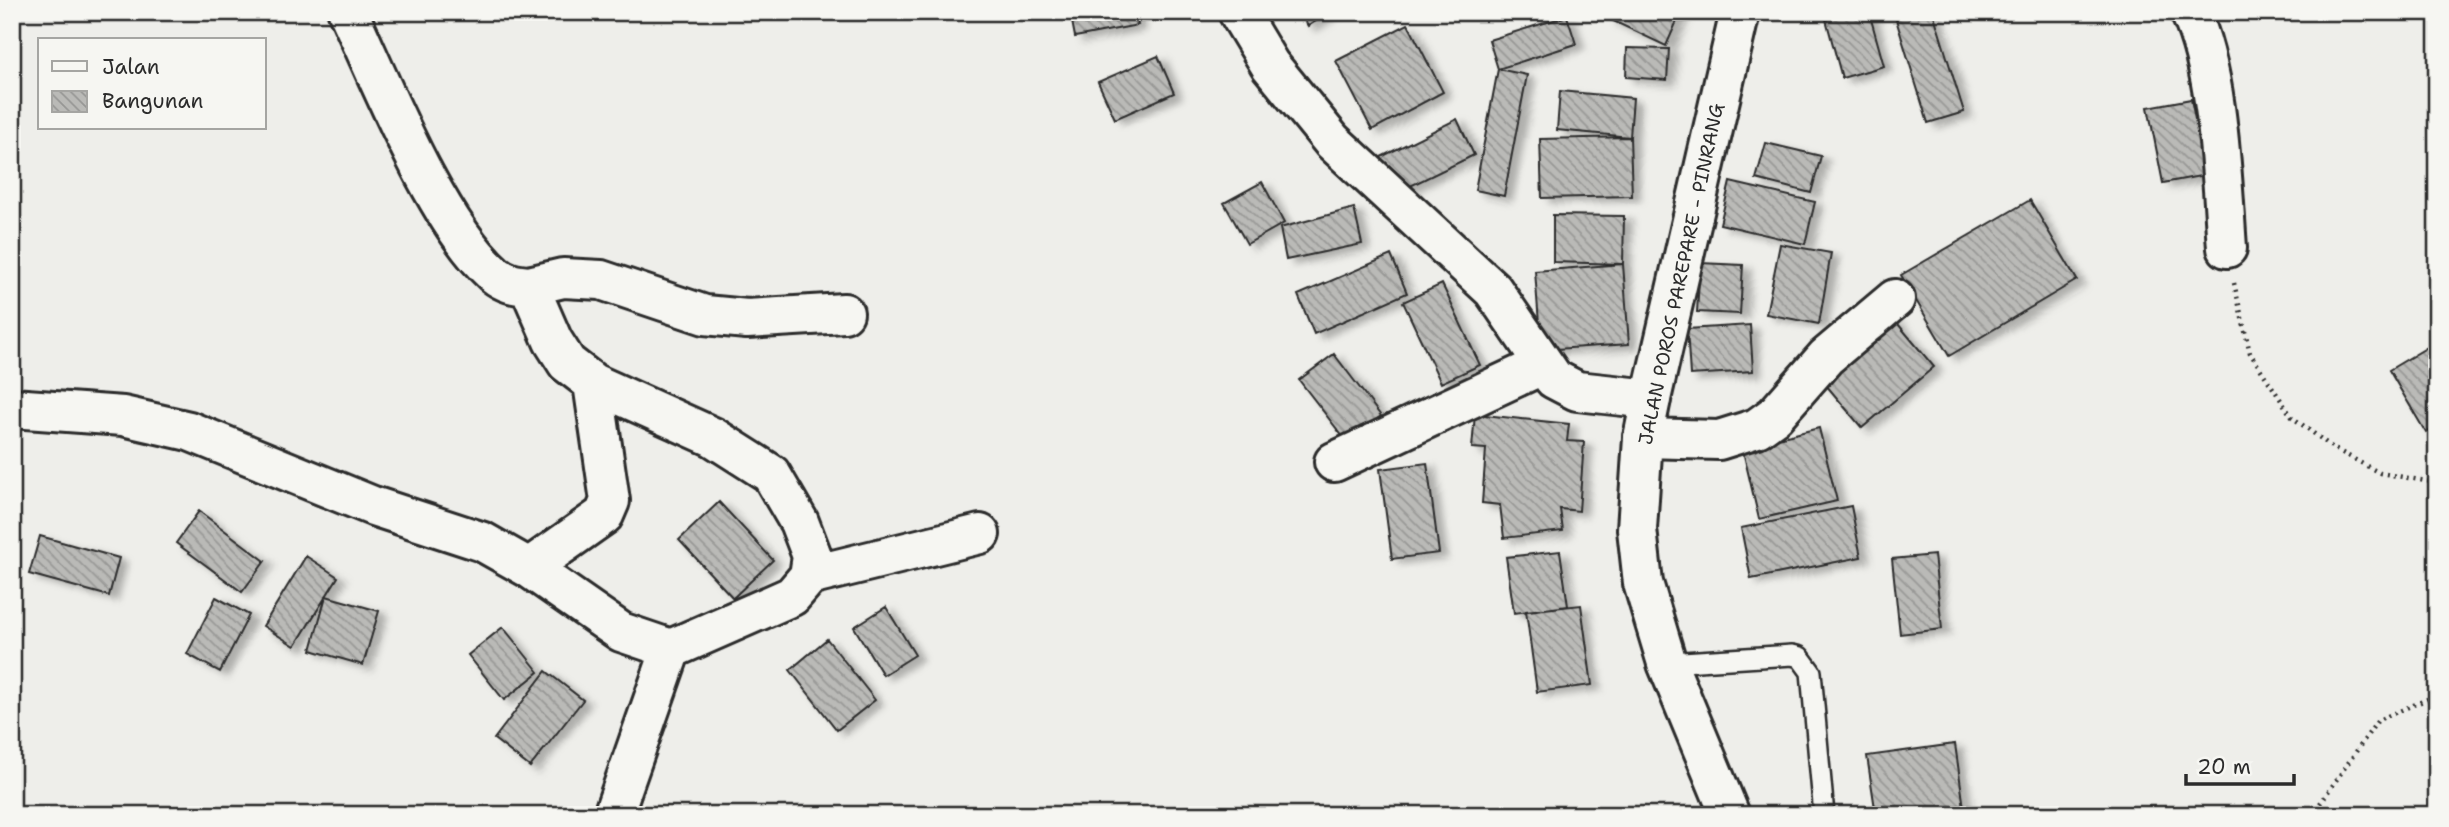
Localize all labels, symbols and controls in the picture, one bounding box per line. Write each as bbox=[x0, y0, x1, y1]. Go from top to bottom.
legend bbox=[38, 38, 266, 130]
text: Jalan bbox=[102, 53, 160, 81]
text: Bangunan bbox=[102, 87, 203, 115]
street label: JALAN POROS PAREPARE - PINRANG bbox=[1633, 101, 1729, 447]
scale bar bbox=[2186, 743, 2295, 787]
text: 20 m bbox=[2197, 753, 2251, 781]

